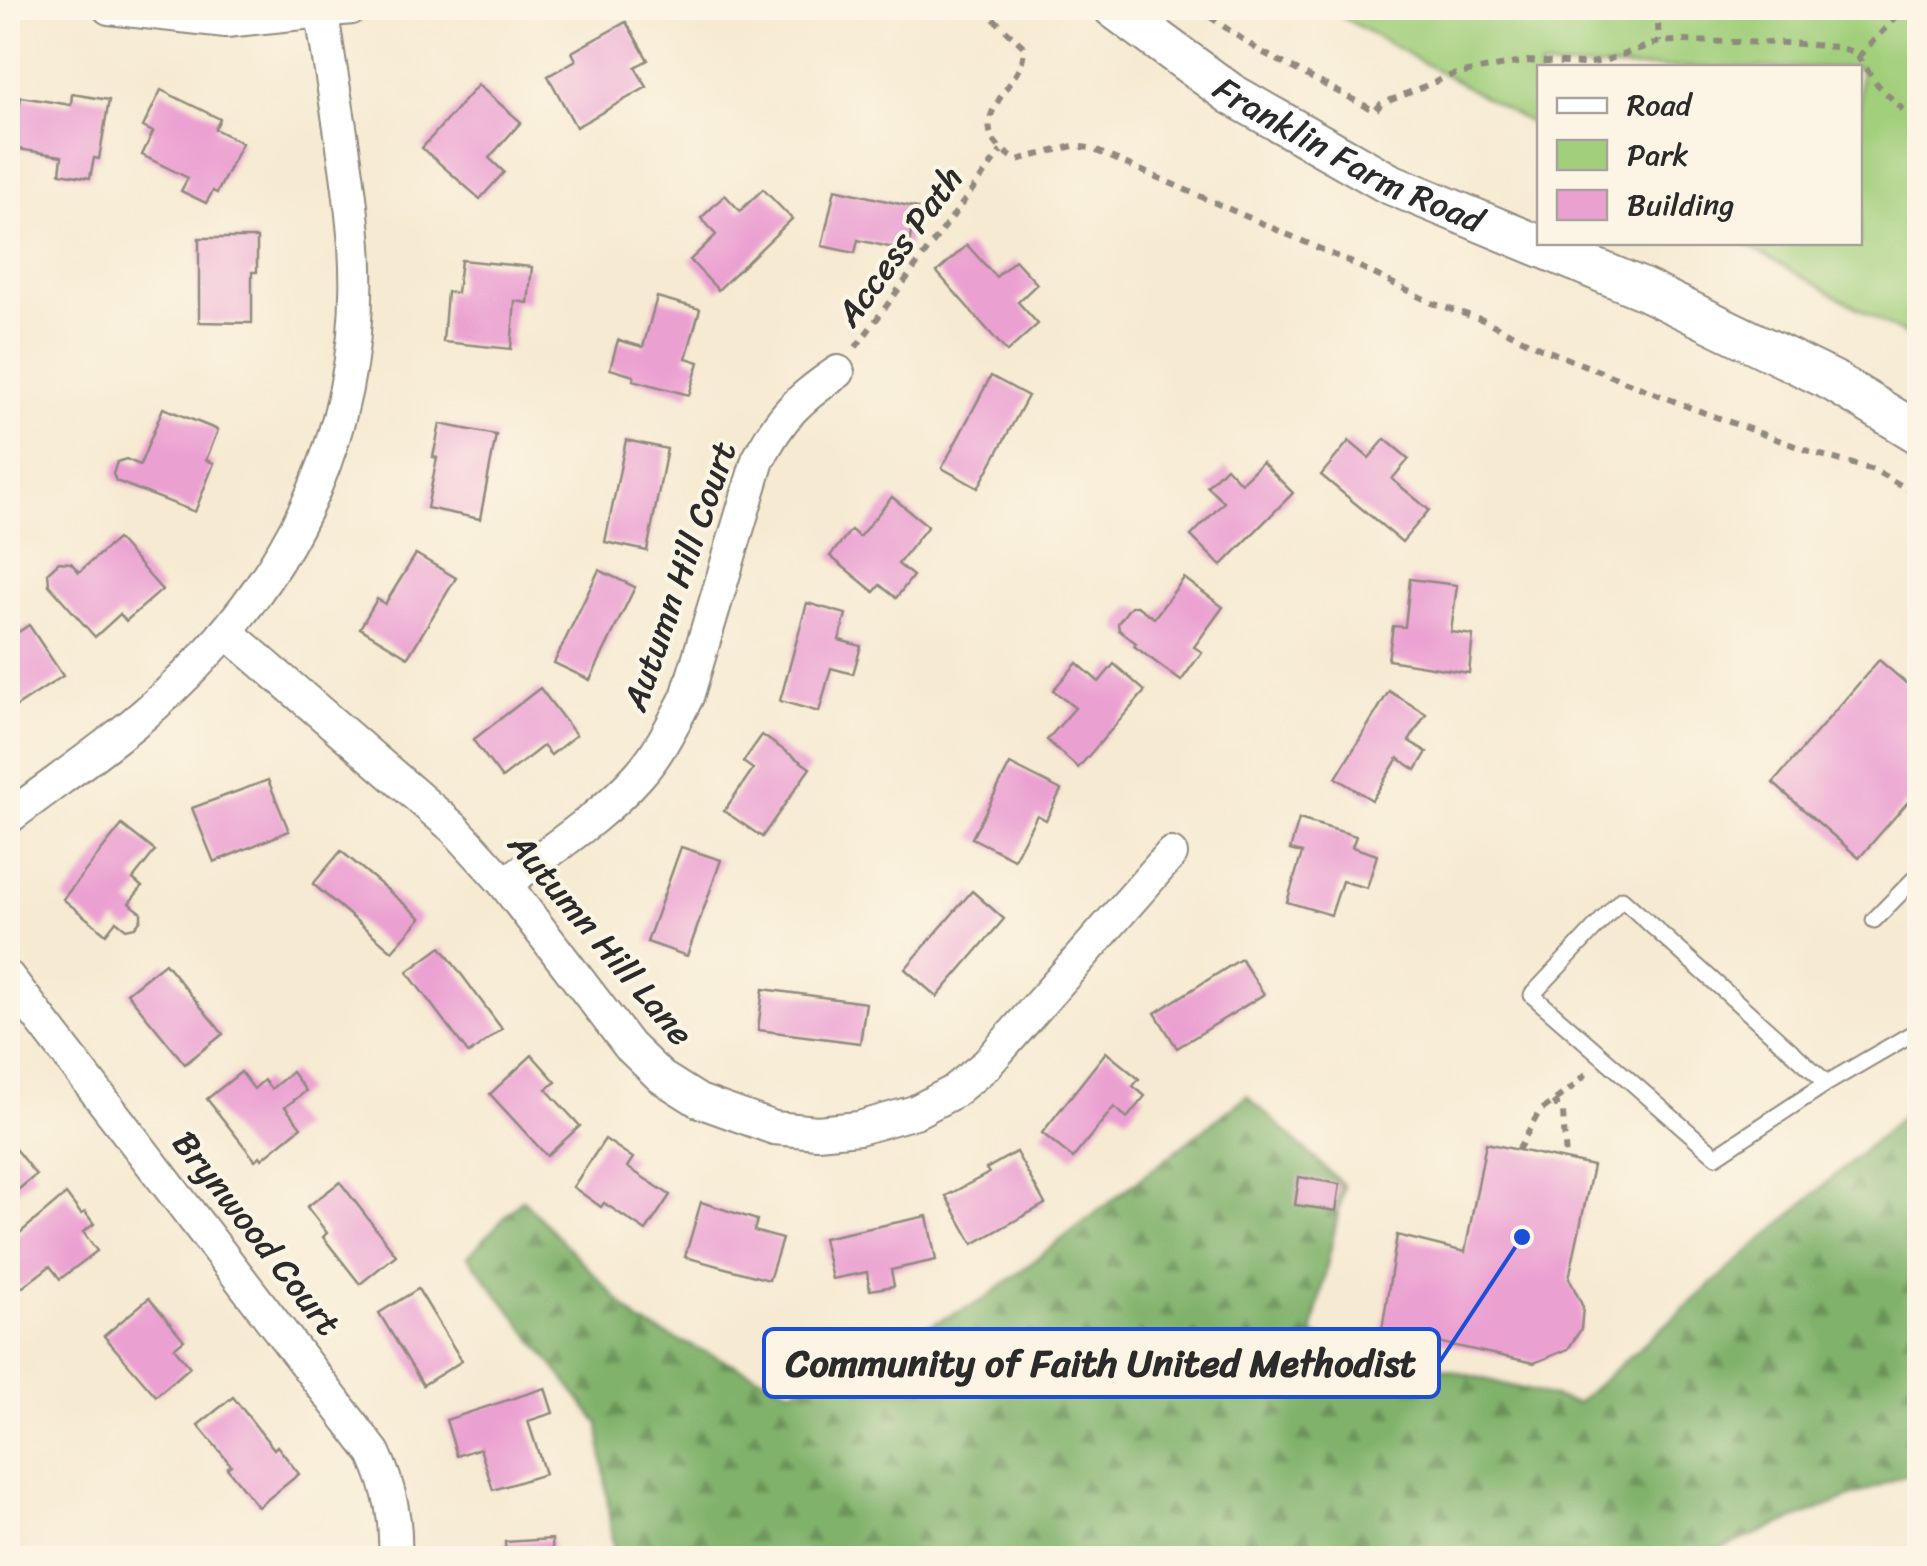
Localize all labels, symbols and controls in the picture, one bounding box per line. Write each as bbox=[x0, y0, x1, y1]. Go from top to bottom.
street label: Franklin Farm Road bbox=[1199, 59, 1496, 252]
legend bbox=[1537, 65, 1862, 245]
text: Road bbox=[1627, 78, 1694, 132]
text: Park bbox=[1627, 128, 1689, 182]
street label: Access Path bbox=[818, 152, 979, 341]
text: Building bbox=[1627, 178, 1734, 232]
street label: Autumn Hill Court bbox=[603, 432, 754, 720]
street label: Autumn Hill Lane bbox=[491, 817, 710, 1060]
street label: Brynwood Court bbox=[156, 1116, 358, 1350]
callout: Community of Faith United Methodist bbox=[764, 1329, 1439, 1397]
text: Community of Faith United Methodist bbox=[785, 1330, 1417, 1397]

